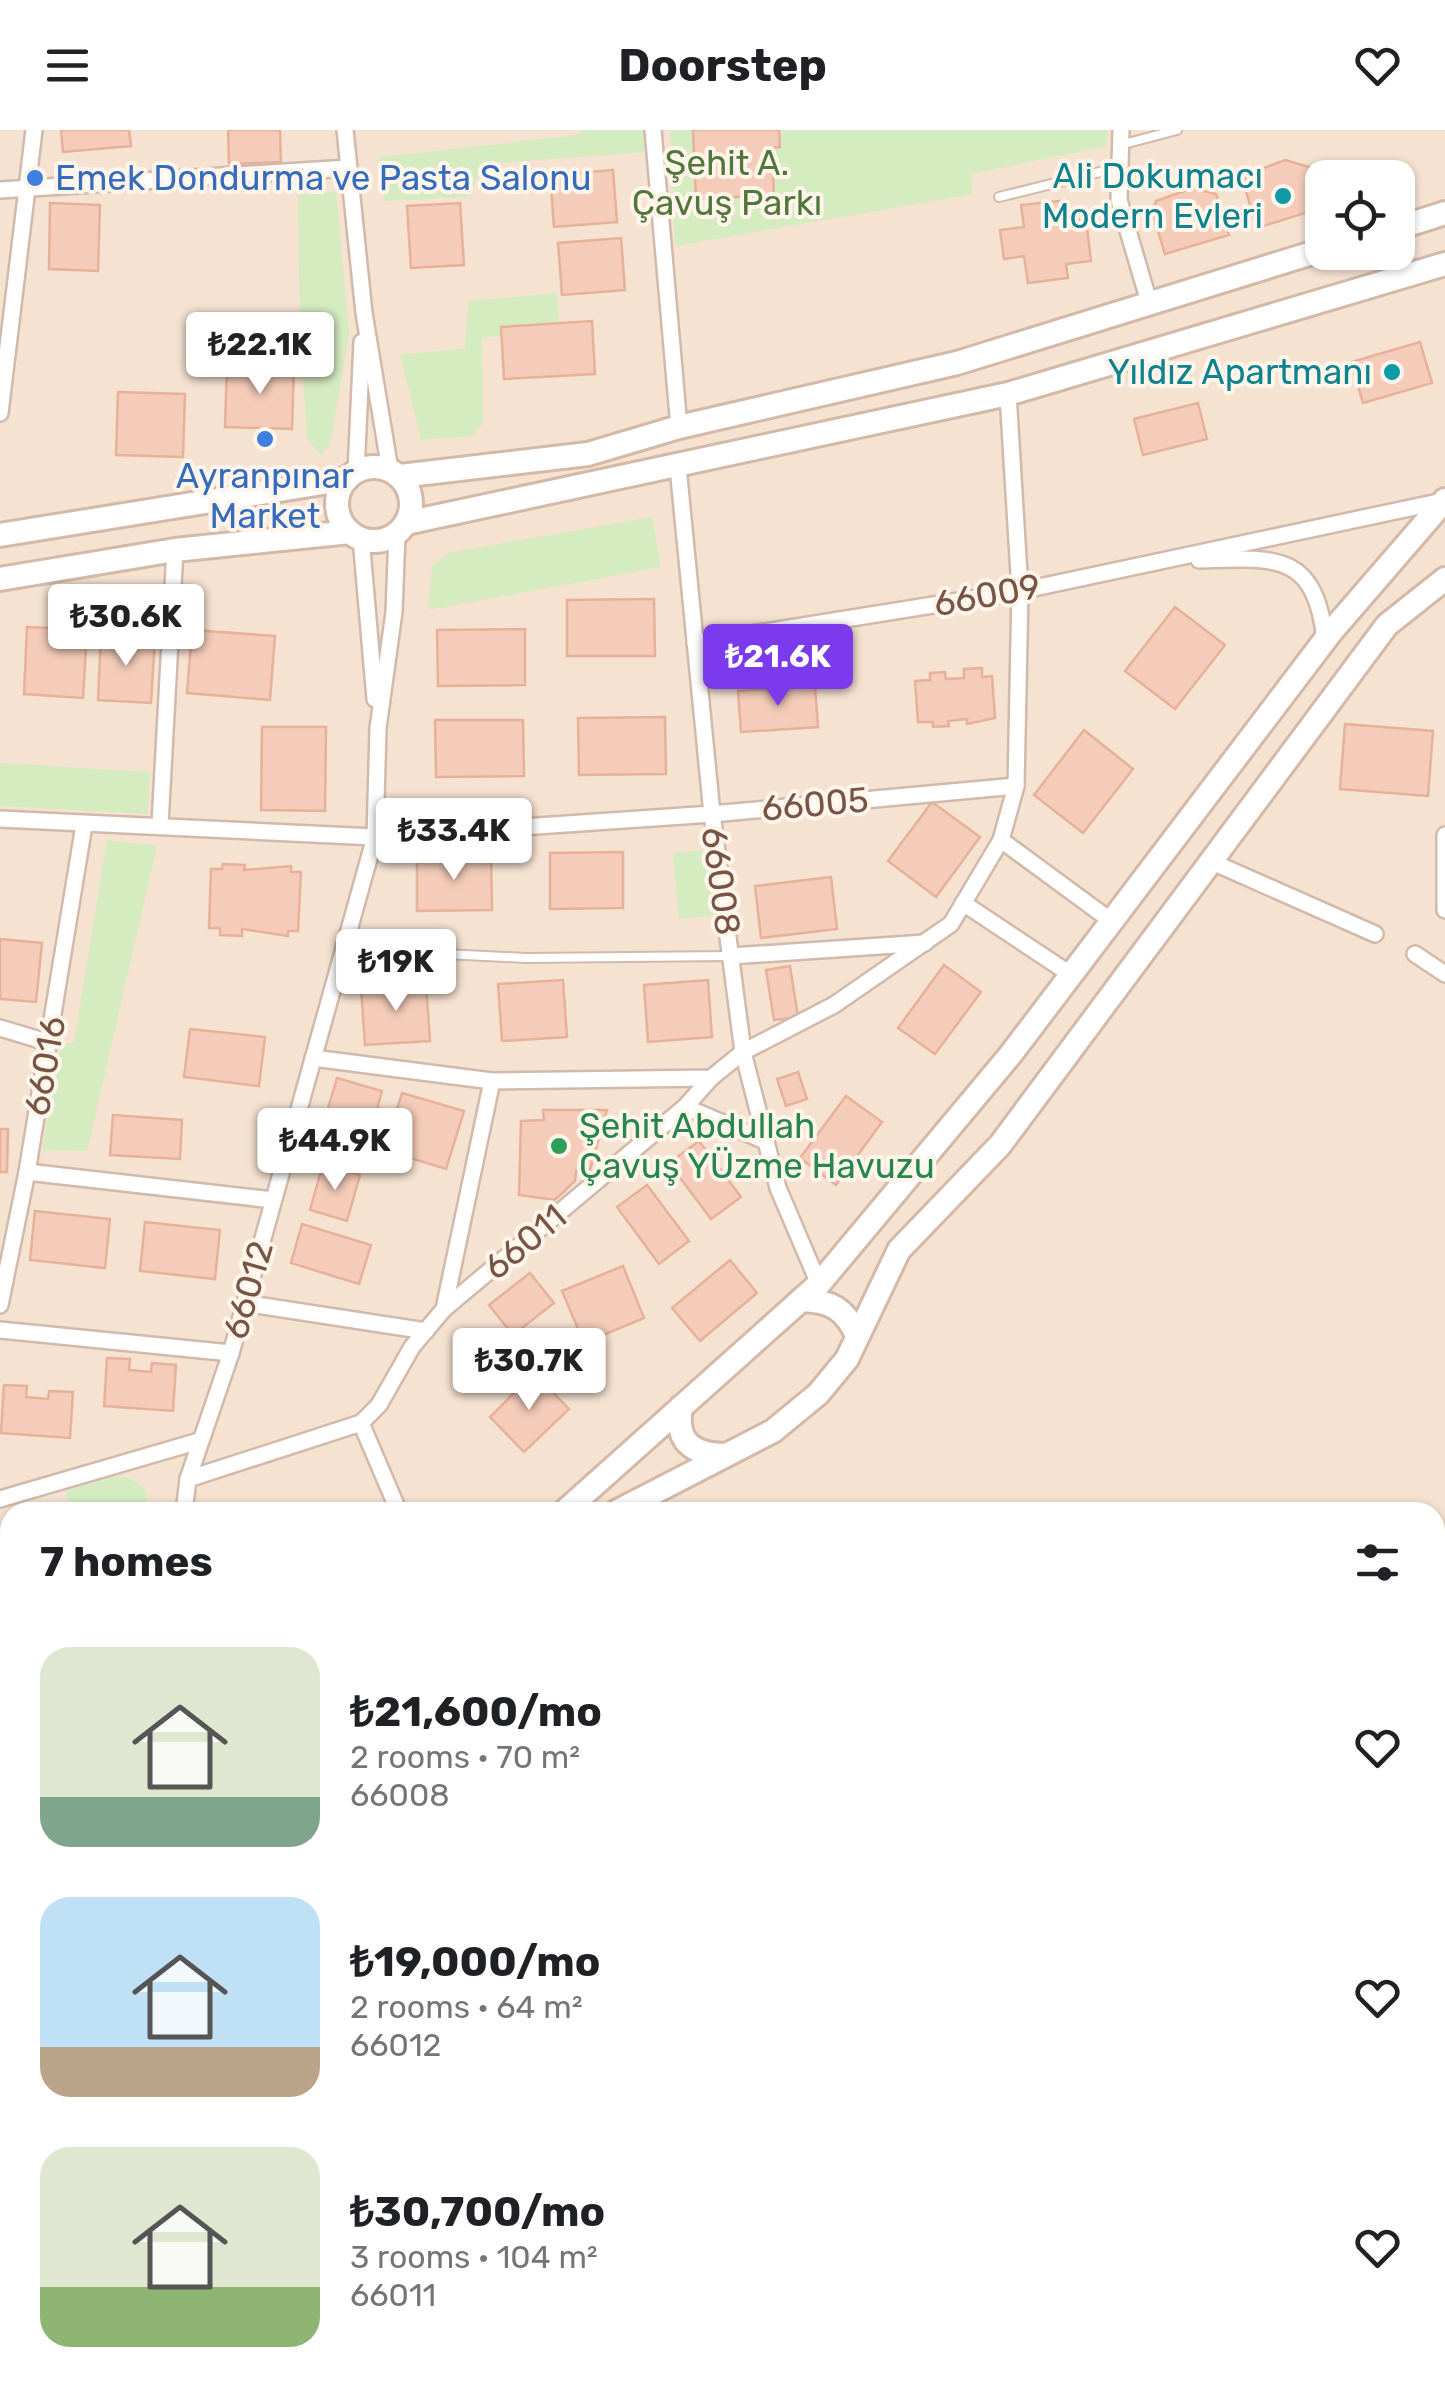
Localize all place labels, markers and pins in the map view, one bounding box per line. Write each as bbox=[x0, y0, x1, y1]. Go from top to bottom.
place label: Ali Dokumacı Modern Evleri bbox=[1042, 155, 1263, 237]
place label: Emek Dondurma ve Pasta Salonu bbox=[55, 157, 592, 199]
marker: Emek Dondurma ve Pasta Salonu bbox=[24, 167, 46, 189]
marker: Ali Dokumacı Modern Evleri bbox=[1272, 185, 1294, 207]
pin: ₺22.1K bbox=[179, 312, 341, 397]
place label: Yıldız Apartmanı bbox=[1108, 351, 1372, 393]
marker: Yıldız Apartmanı bbox=[1381, 361, 1403, 383]
marker: Ayranpınar Market bbox=[254, 428, 276, 450]
place label: Ayranpınar Market bbox=[176, 455, 354, 537]
pin: ₺30.6K bbox=[45, 584, 207, 669]
pin: ₺21.6K bbox=[697, 624, 859, 709]
pin: ₺33.4K bbox=[373, 798, 535, 883]
pin: ₺19K bbox=[337, 929, 455, 1014]
place label: Şehit Abdullah Çavuş YÜzme Havuzu bbox=[579, 1105, 935, 1187]
pin: ₺44.9K bbox=[254, 1108, 416, 1193]
marker: Şehit Abdullah Çavuş YÜzme Havuzu bbox=[548, 1135, 570, 1157]
pin: ₺30.7K bbox=[448, 1328, 610, 1413]

